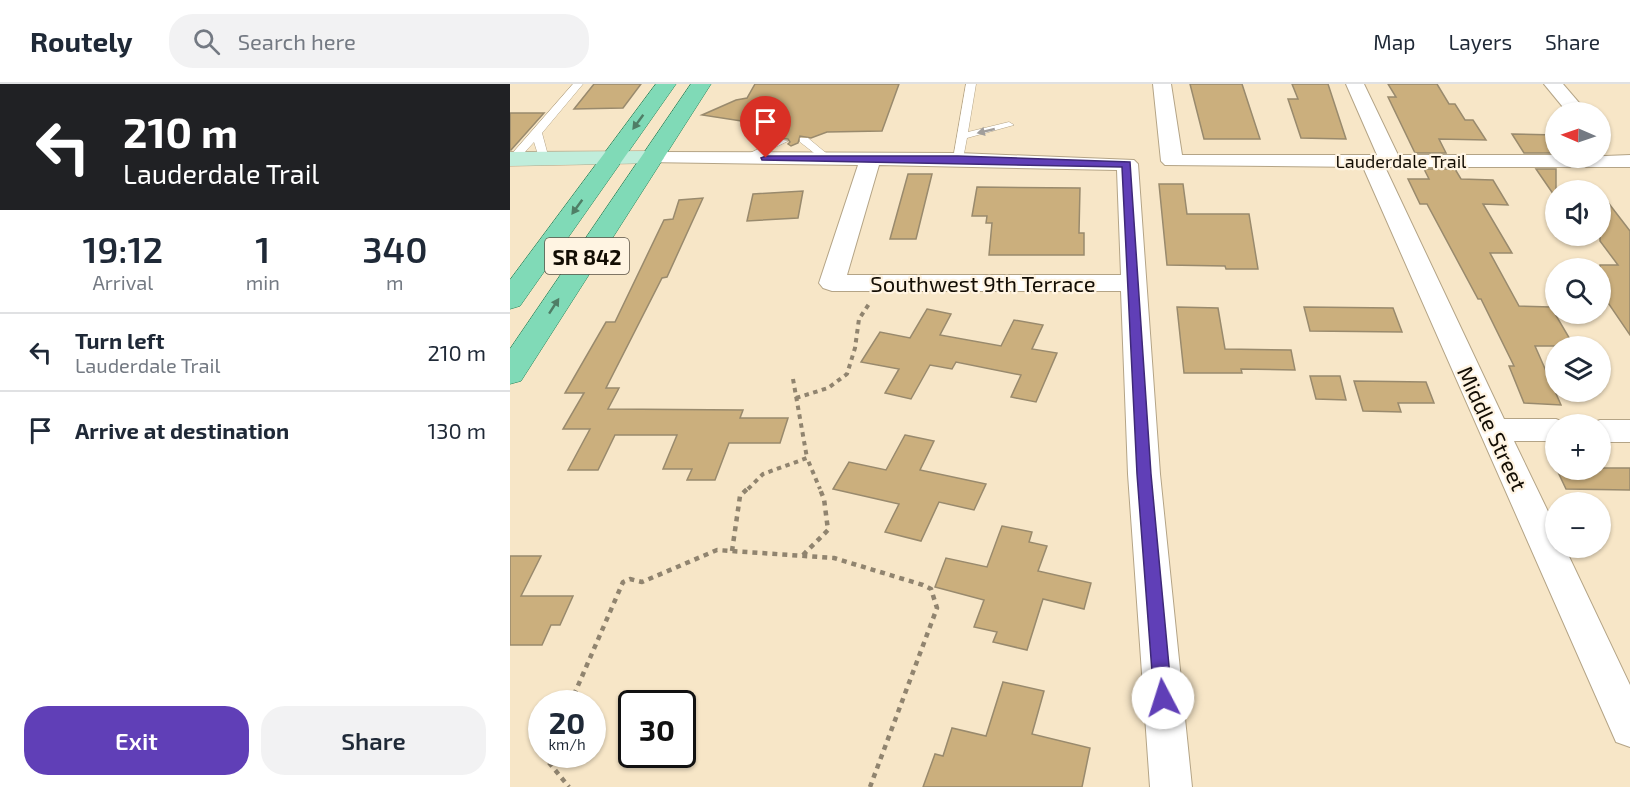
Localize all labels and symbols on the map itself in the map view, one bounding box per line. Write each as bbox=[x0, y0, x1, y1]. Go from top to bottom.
pin bbox=[740, 96, 791, 158]
north arrow bbox=[1545, 102, 1611, 168]
one-way arrow bbox=[632, 113, 644, 129]
one-way arrow bbox=[977, 126, 995, 136]
street label: Lauderdale Trail bbox=[1336, 150, 1467, 172]
one-way arrow bbox=[571, 199, 583, 215]
road number: SR 842 bbox=[545, 238, 629, 274]
street label: Southwest 9th Terrace bbox=[870, 270, 1096, 296]
one-way arrow bbox=[549, 298, 560, 314]
street label: Middle Street bbox=[1453, 362, 1533, 494]
position arrow bbox=[1131, 666, 1195, 730]
speed limit sign: 30 bbox=[618, 690, 696, 768]

